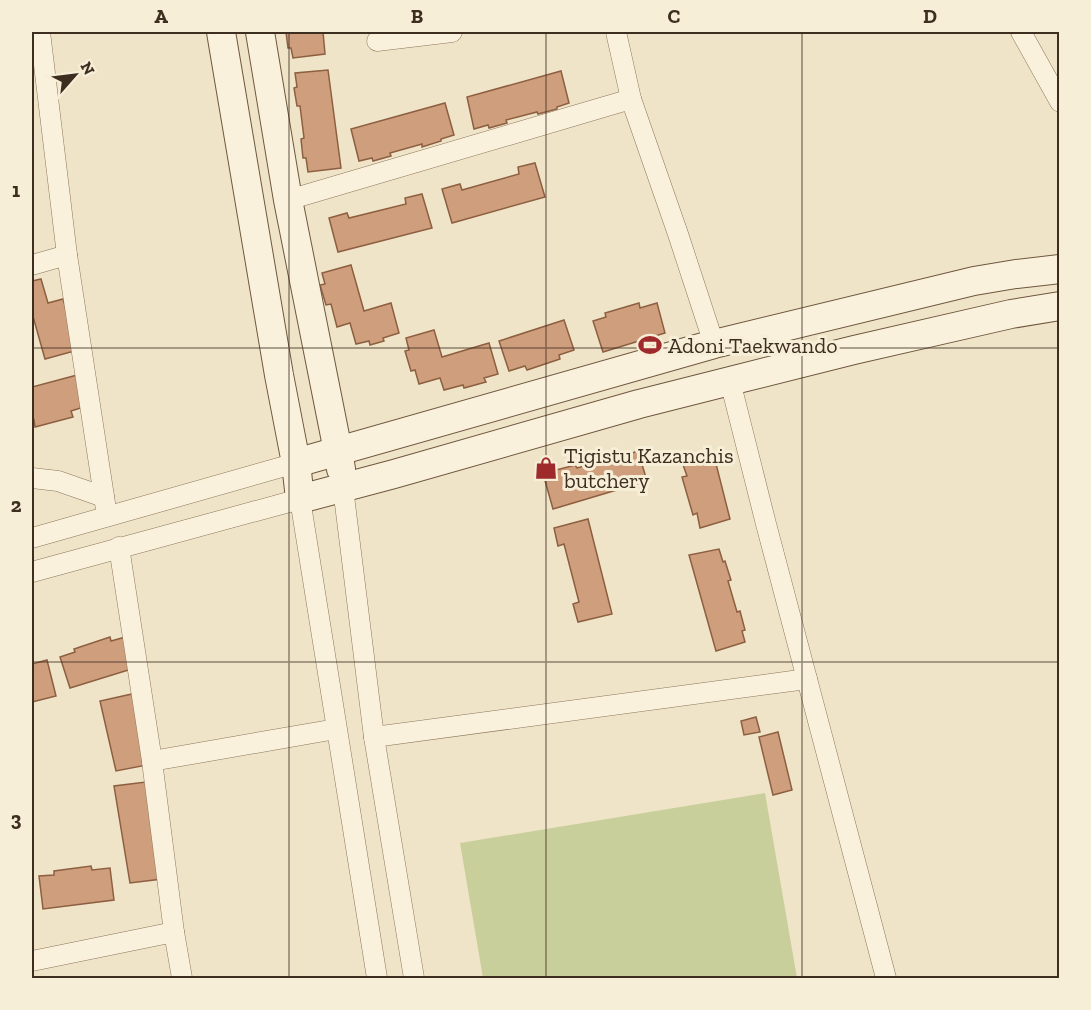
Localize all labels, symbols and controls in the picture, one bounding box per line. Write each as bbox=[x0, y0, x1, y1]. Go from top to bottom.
text: A bbox=[154, 4, 168, 28]
text: B bbox=[411, 4, 423, 28]
text: C bbox=[668, 4, 681, 28]
text: D bbox=[923, 4, 937, 28]
north arrow bbox=[45, 45, 105, 105]
text: N bbox=[77, 58, 99, 78]
text: 1 bbox=[12, 178, 20, 202]
sports icon: Adoni Taekwando bbox=[637, 332, 663, 358]
place label: Adoni Taekwando bbox=[668, 332, 838, 359]
place label: Tigistu Kazanchis butchery bbox=[563, 442, 734, 494]
shop icon: Tigistu Kazanchis butchery bbox=[533, 455, 559, 481]
text: 2 bbox=[11, 493, 22, 517]
text: 3 bbox=[11, 807, 22, 831]

